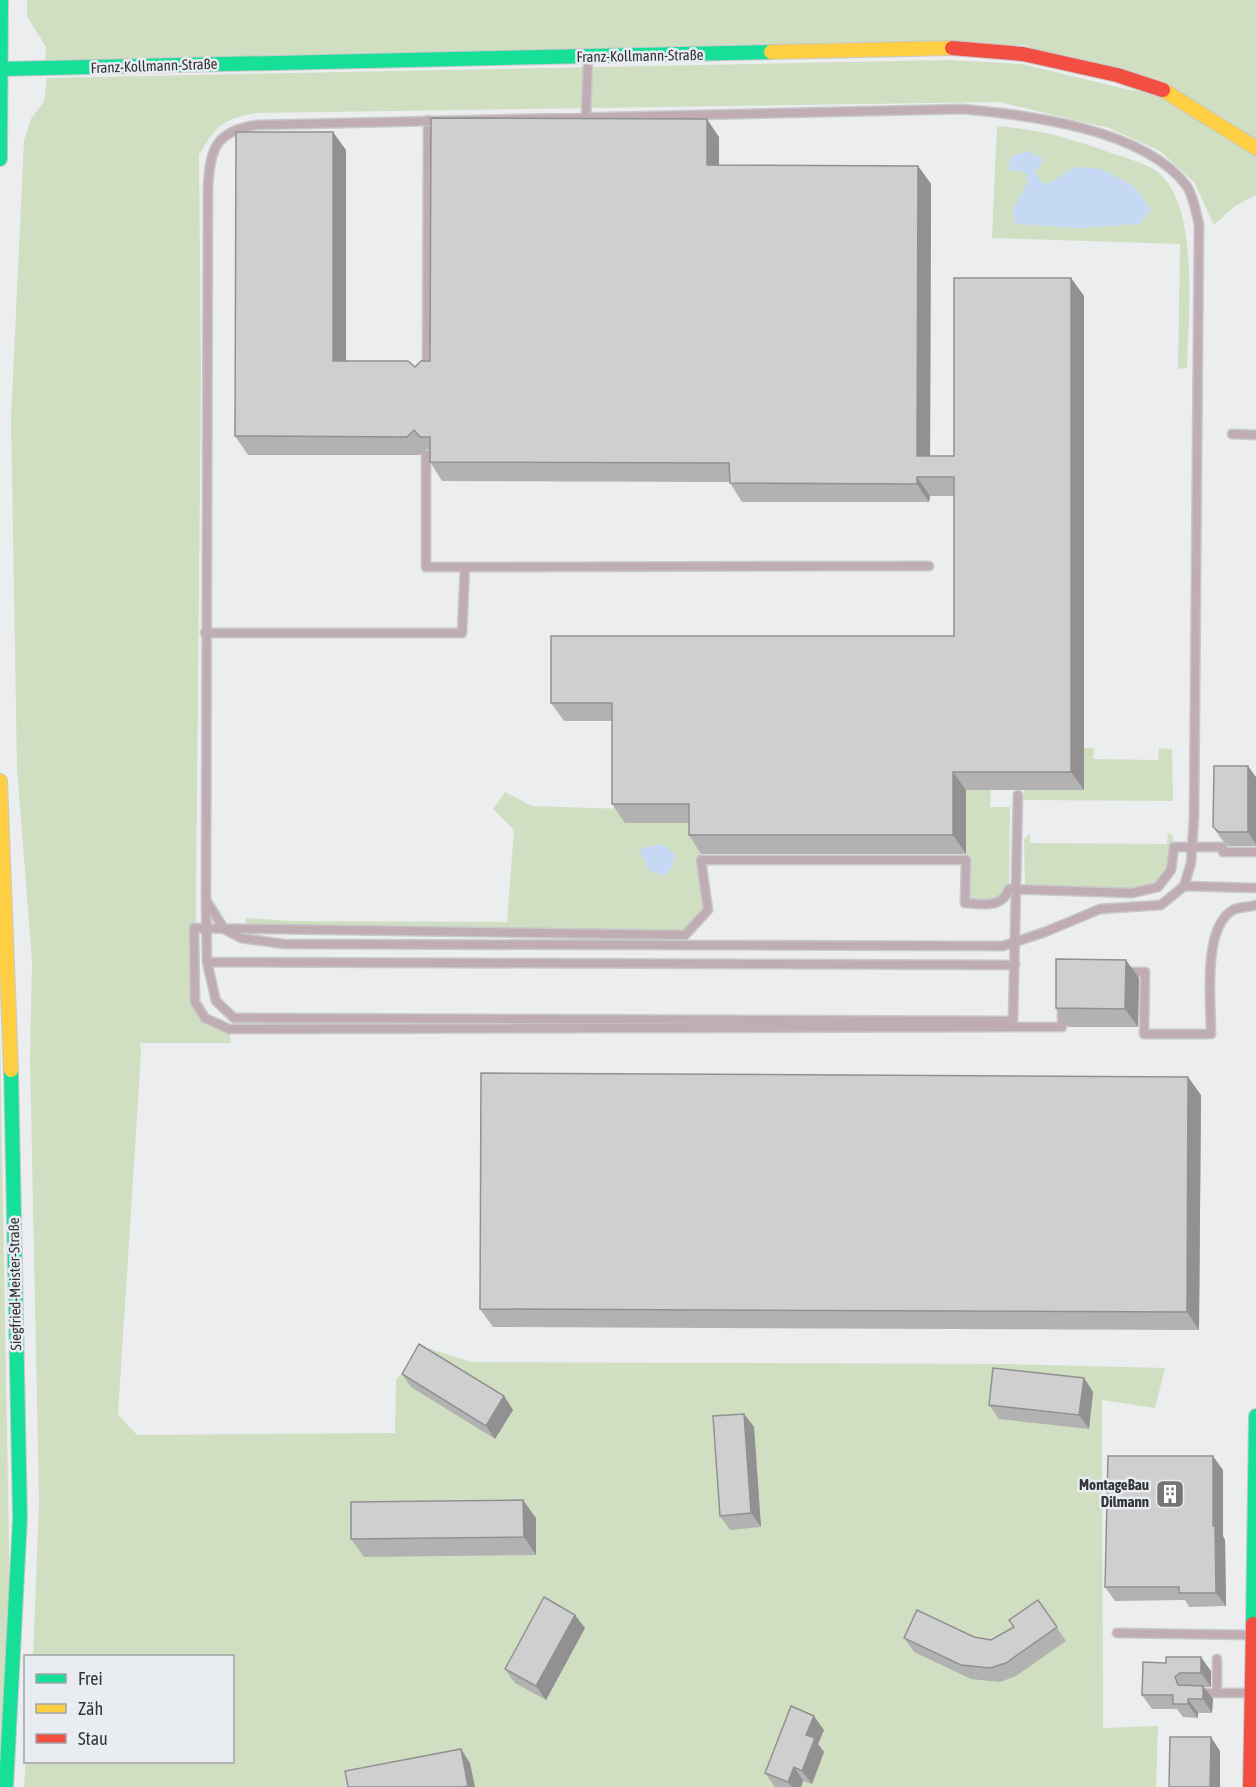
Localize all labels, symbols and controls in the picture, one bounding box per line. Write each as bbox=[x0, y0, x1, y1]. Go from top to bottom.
street label: Franz-Kollmann-Straße bbox=[576, 46, 704, 65]
street label: Franz-Kollmann-Straße bbox=[90, 55, 218, 76]
street label: Siegfried-Meister-Straße bbox=[5, 1217, 24, 1351]
place label: MontageBau Dilmann bbox=[1079, 1476, 1149, 1510]
building icon: MontageBau Dilmann bbox=[1154, 1478, 1186, 1510]
legend bbox=[24, 1655, 234, 1763]
text: Frei bbox=[78, 1668, 103, 1689]
text: Zäh bbox=[78, 1698, 103, 1719]
text: Stau bbox=[78, 1728, 108, 1749]

